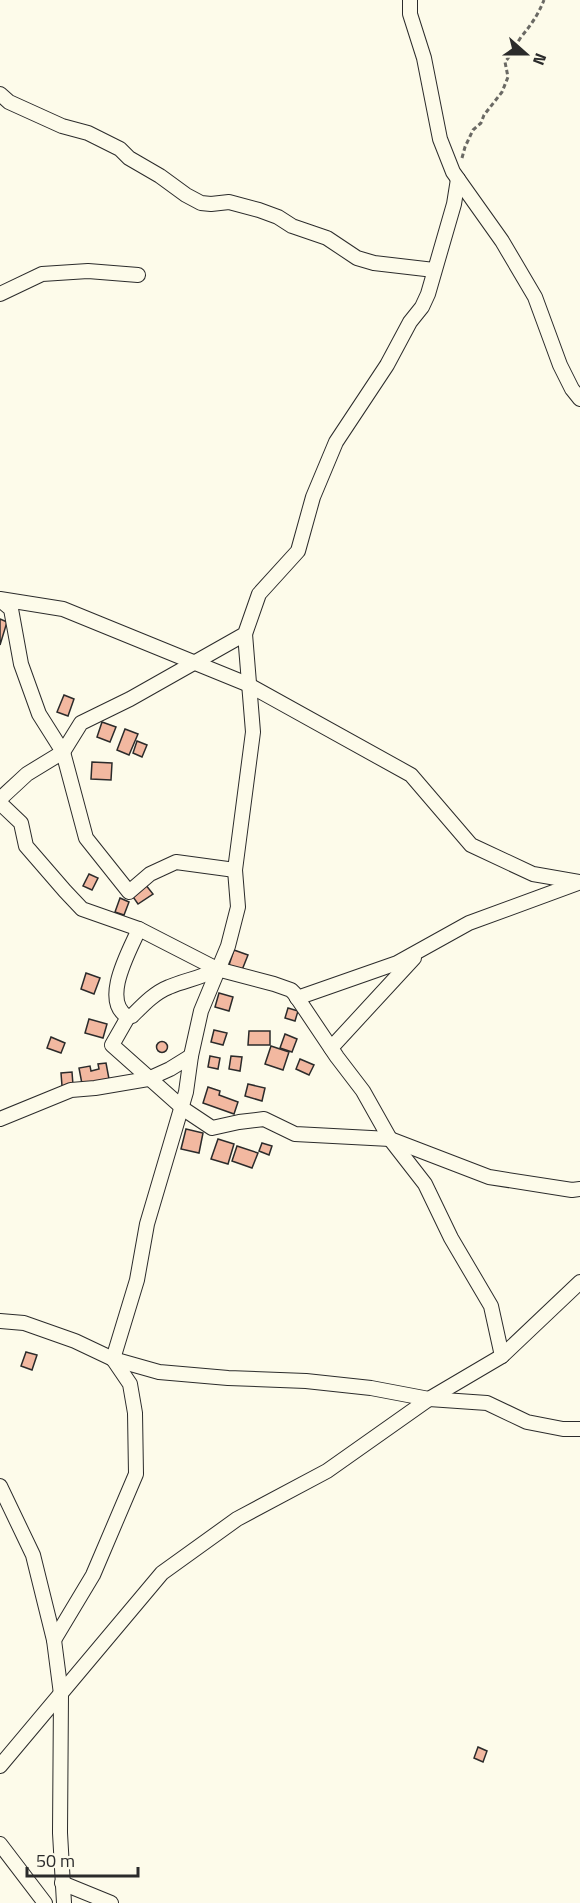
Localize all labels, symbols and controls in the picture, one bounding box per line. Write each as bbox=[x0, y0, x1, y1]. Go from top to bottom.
north arrow bbox=[496, 24, 556, 84]
text: N bbox=[527, 50, 553, 69]
scale bar bbox=[27, 1840, 138, 1878]
text: 50 m bbox=[36, 1847, 75, 1874]

